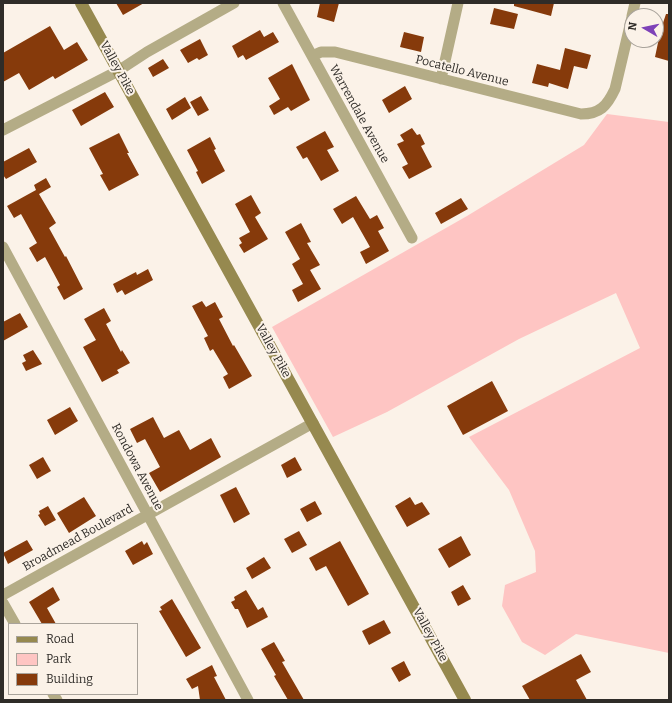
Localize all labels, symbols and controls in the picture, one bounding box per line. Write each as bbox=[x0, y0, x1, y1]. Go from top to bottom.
north arrow bbox=[624, 8, 664, 48]
text: N bbox=[626, 21, 640, 31]
street label: Valley Pike bbox=[96, 39, 138, 97]
street label: Pocatello Avenue bbox=[414, 52, 510, 90]
street label: Warrendale Avenue bbox=[326, 62, 392, 166]
street label: Valley Pike bbox=[252, 322, 294, 380]
street label: Rondowa Avenue bbox=[108, 421, 166, 513]
street label: Broadmead Boulevard bbox=[20, 502, 136, 574]
street label: Valley Pike bbox=[409, 606, 451, 664]
legend bbox=[8, 623, 138, 695]
text: Road bbox=[46, 632, 74, 646]
text: Park bbox=[46, 652, 71, 666]
text: Building bbox=[46, 672, 93, 686]

